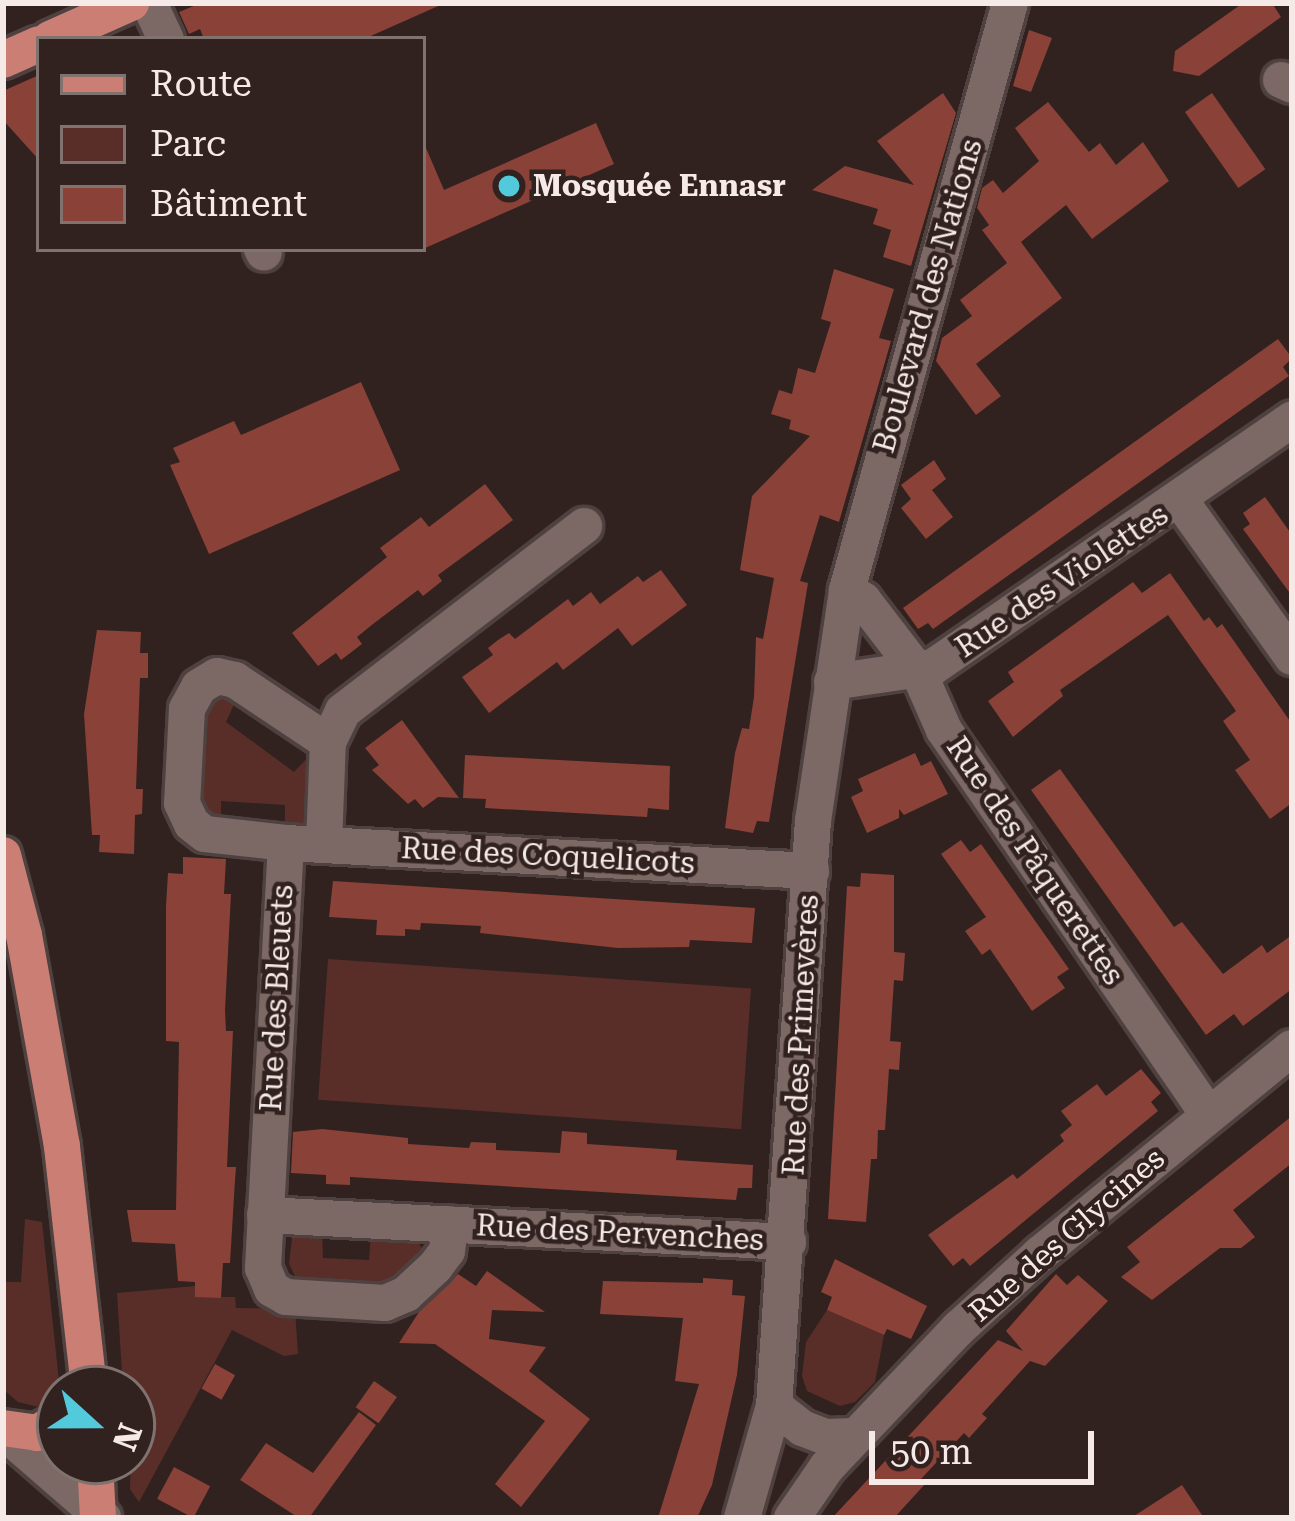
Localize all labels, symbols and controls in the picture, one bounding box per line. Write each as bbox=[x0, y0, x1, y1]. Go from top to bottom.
legend bbox=[36, 36, 426, 252]
text: Route bbox=[150, 63, 252, 105]
text: Parc bbox=[150, 123, 226, 165]
street label: Boulevard des Nations bbox=[866, 135, 990, 457]
place label: Mosquée Ennasr bbox=[533, 168, 786, 204]
marker: Mosquée Ennasr bbox=[496, 173, 522, 199]
text: Bâtiment bbox=[150, 183, 307, 225]
street label: Rue des Violettes bbox=[949, 497, 1175, 665]
street label: Rue des Pâquerettes bbox=[939, 730, 1131, 992]
street label: Rue des Coquelicots bbox=[400, 830, 696, 882]
street label: Rue des Bleuets bbox=[253, 884, 301, 1112]
street label: Rue des Primevères bbox=[776, 894, 826, 1176]
street label: Rue des Glycines bbox=[962, 1141, 1172, 1329]
street label: Rue des Pervenches bbox=[475, 1207, 765, 1259]
north arrow bbox=[36, 1365, 156, 1485]
scale bar bbox=[875, 1407, 1100, 1481]
text: N bbox=[105, 1418, 150, 1456]
text: 50 m bbox=[890, 1431, 972, 1473]

